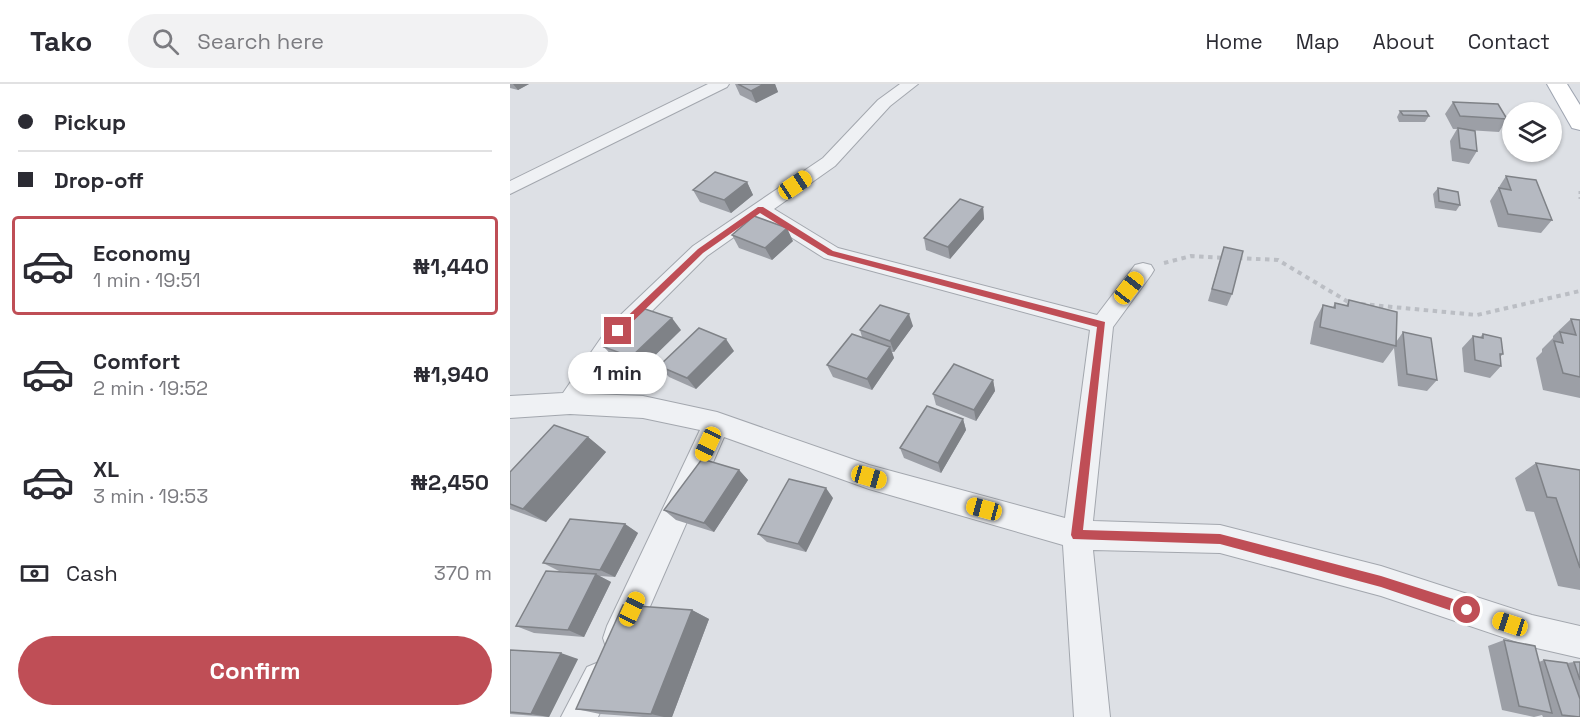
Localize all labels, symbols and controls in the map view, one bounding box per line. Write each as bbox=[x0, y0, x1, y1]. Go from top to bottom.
search box bbox=[128, 14, 548, 68]
text: Tako bbox=[30, 23, 92, 59]
icon: search bbox=[149, 25, 182, 58]
text: Search here bbox=[197, 27, 324, 55]
text: Home bbox=[1205, 28, 1263, 55]
text: Map bbox=[1296, 28, 1340, 55]
text: About bbox=[1373, 28, 1435, 55]
text: Contact bbox=[1468, 28, 1550, 55]
map controls bbox=[1502, 102, 1562, 162]
button: layers bbox=[1502, 102, 1562, 162]
text: Pickup bbox=[54, 108, 126, 136]
text: Drop-off bbox=[54, 166, 144, 194]
car bbox=[775, 167, 815, 203]
icon: car bbox=[21, 239, 75, 293]
text: Economy bbox=[93, 239, 191, 267]
text: ₦1,440 bbox=[413, 252, 489, 280]
text: 1 min · 19:51 bbox=[93, 267, 201, 293]
car bbox=[1111, 268, 1147, 308]
route end bbox=[604, 317, 631, 344]
icon: car bbox=[21, 347, 75, 401]
text: Comfort bbox=[93, 347, 181, 375]
callout: 1 min bbox=[568, 352, 668, 394]
text: ₦1,940 bbox=[413, 360, 489, 388]
text: 1 min bbox=[593, 360, 642, 386]
text: 2 min · 19:52 bbox=[93, 375, 208, 401]
car bbox=[692, 424, 724, 464]
icon: car bbox=[21, 455, 75, 509]
text: XL bbox=[93, 455, 119, 483]
car bbox=[849, 463, 889, 491]
text: ₦2,450 bbox=[410, 468, 489, 496]
text: 3 min · 19:53 bbox=[93, 483, 208, 509]
car bbox=[964, 496, 1004, 522]
icon: cash bbox=[18, 557, 51, 590]
text: Cash bbox=[66, 559, 118, 587]
text: 370 m bbox=[434, 560, 492, 586]
car bbox=[616, 589, 648, 629]
route start bbox=[1453, 596, 1480, 623]
car bbox=[1490, 610, 1530, 638]
button: Confirm bbox=[18, 636, 492, 705]

